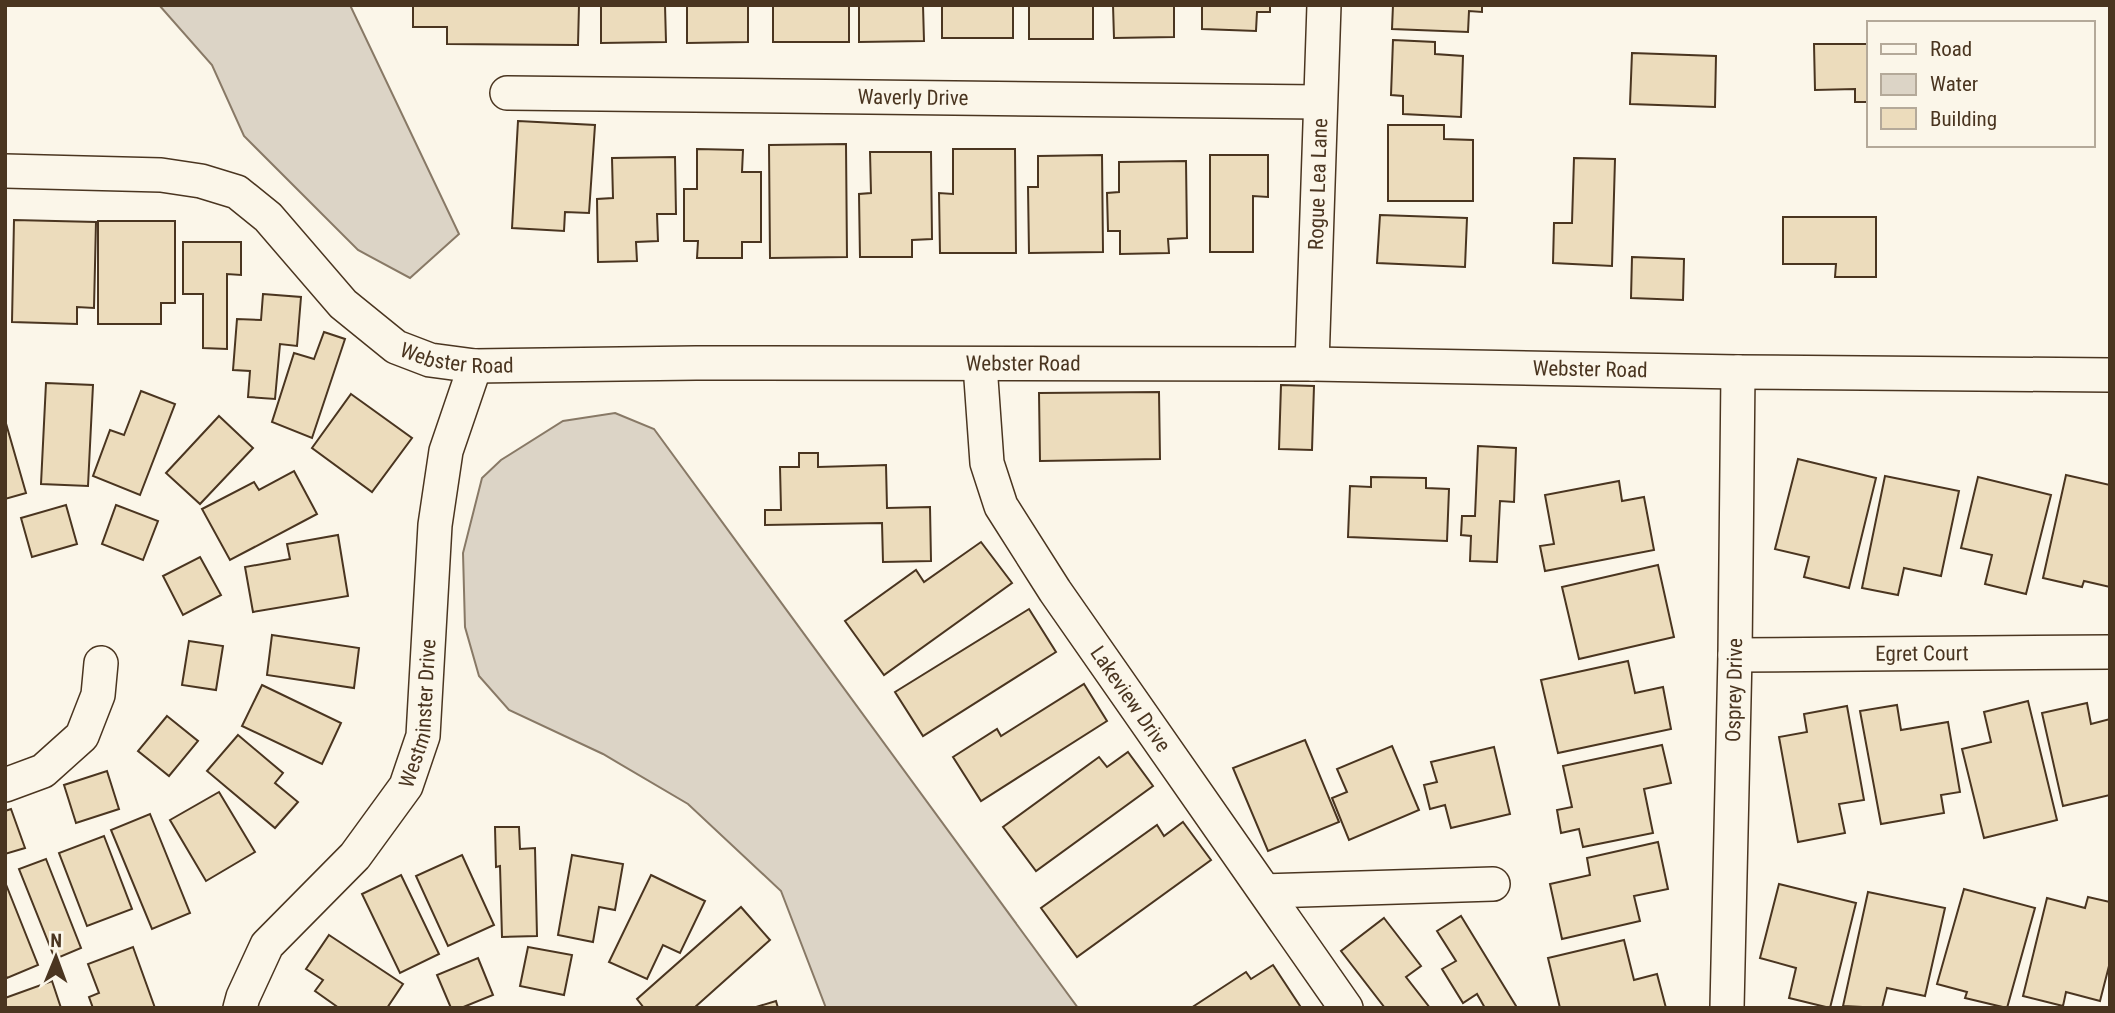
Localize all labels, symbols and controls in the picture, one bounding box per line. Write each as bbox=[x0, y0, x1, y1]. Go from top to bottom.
legend bbox=[1867, 21, 2094, 147]
text: Road bbox=[1930, 37, 1972, 61]
text: Water bbox=[1930, 72, 1978, 96]
street label: Waverly Drive bbox=[857, 85, 969, 110]
text: Building bbox=[1930, 107, 1997, 131]
street label: Rogue Lea Lane bbox=[1304, 118, 1332, 250]
street label: Webster Road bbox=[397, 338, 514, 378]
street label: Webster Road bbox=[966, 351, 1081, 376]
street label: Webster Road bbox=[1532, 356, 1648, 382]
street label: Westminster Drive bbox=[394, 638, 441, 791]
street label: Osprey Drive bbox=[1721, 638, 1747, 742]
street label: Egret Court bbox=[1875, 641, 1969, 666]
street label: Lakeview Drive bbox=[1085, 642, 1176, 757]
north arrow bbox=[21, 922, 91, 992]
text: N bbox=[50, 929, 62, 952]

